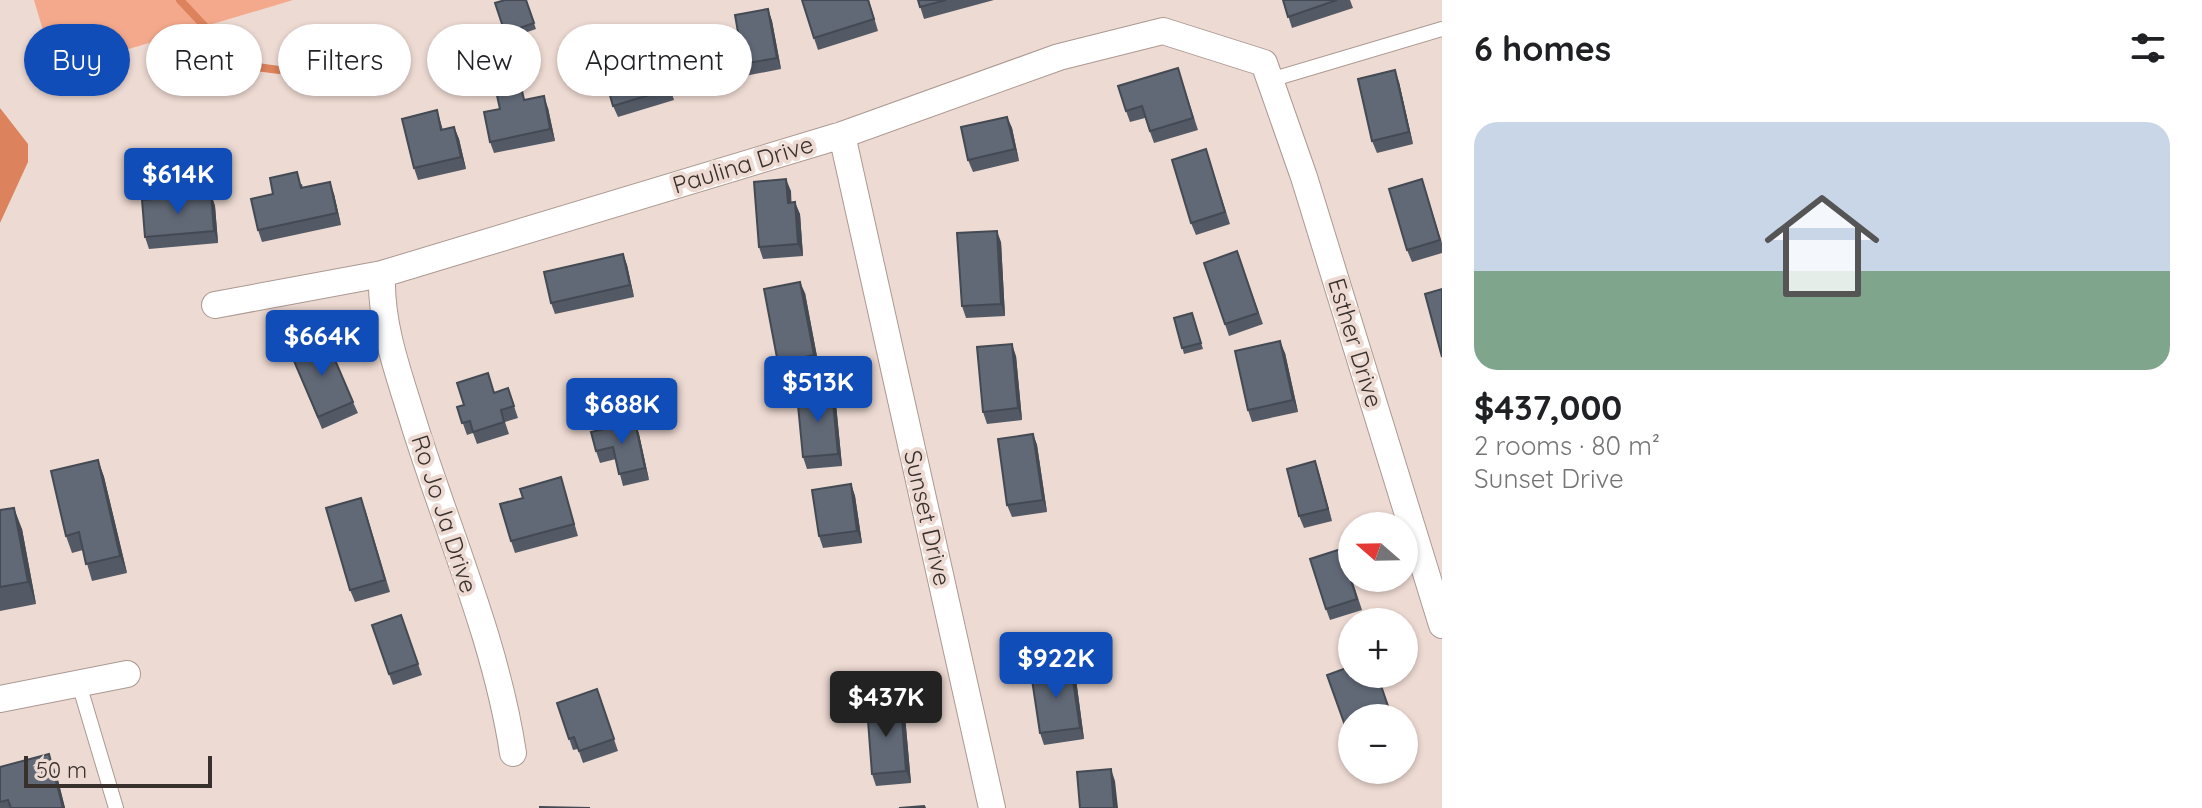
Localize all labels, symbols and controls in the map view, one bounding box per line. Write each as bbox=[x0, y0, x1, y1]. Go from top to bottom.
chip: Buy bbox=[24, 24, 130, 96]
chip: Rent bbox=[146, 24, 262, 96]
chip: Filters bbox=[278, 24, 411, 96]
chip: New bbox=[427, 24, 541, 96]
chip: Apartment bbox=[557, 24, 752, 96]
icon: filters bbox=[2126, 26, 2170, 70]
text: 6 homes bbox=[1474, 27, 1611, 70]
street label: Paulina Drive bbox=[669, 128, 817, 200]
pin: $614K bbox=[122, 148, 234, 216]
text: $614K bbox=[142, 157, 214, 190]
icon: home bbox=[1750, 174, 1894, 318]
street label: Esther Drive bbox=[1322, 274, 1390, 411]
pin: $664K bbox=[266, 310, 378, 378]
text: $664K bbox=[284, 319, 360, 352]
pin: $513K bbox=[762, 356, 874, 424]
text: $513K bbox=[782, 365, 854, 398]
pin: $688K bbox=[566, 378, 678, 446]
text: $437,000 bbox=[1474, 386, 1622, 429]
text: $688K bbox=[584, 387, 660, 420]
text: 2 rooms · 80 m² bbox=[1474, 429, 1660, 462]
street label: Ro Jo Ja Drive bbox=[405, 431, 485, 596]
street label: Sunset Drive bbox=[898, 447, 958, 589]
text: Sunset Drive bbox=[1474, 462, 1624, 495]
north arrow bbox=[1338, 512, 1418, 592]
map controls bbox=[1338, 512, 1418, 784]
button: + bbox=[1338, 608, 1418, 688]
pin: $922K bbox=[1000, 632, 1112, 700]
text: $922K bbox=[1018, 641, 1094, 674]
pin: $437K bbox=[830, 671, 942, 739]
text: $437K bbox=[848, 680, 924, 713]
button: − bbox=[1338, 704, 1418, 784]
scale bar bbox=[24, 752, 212, 788]
text: 50 m bbox=[36, 756, 87, 784]

